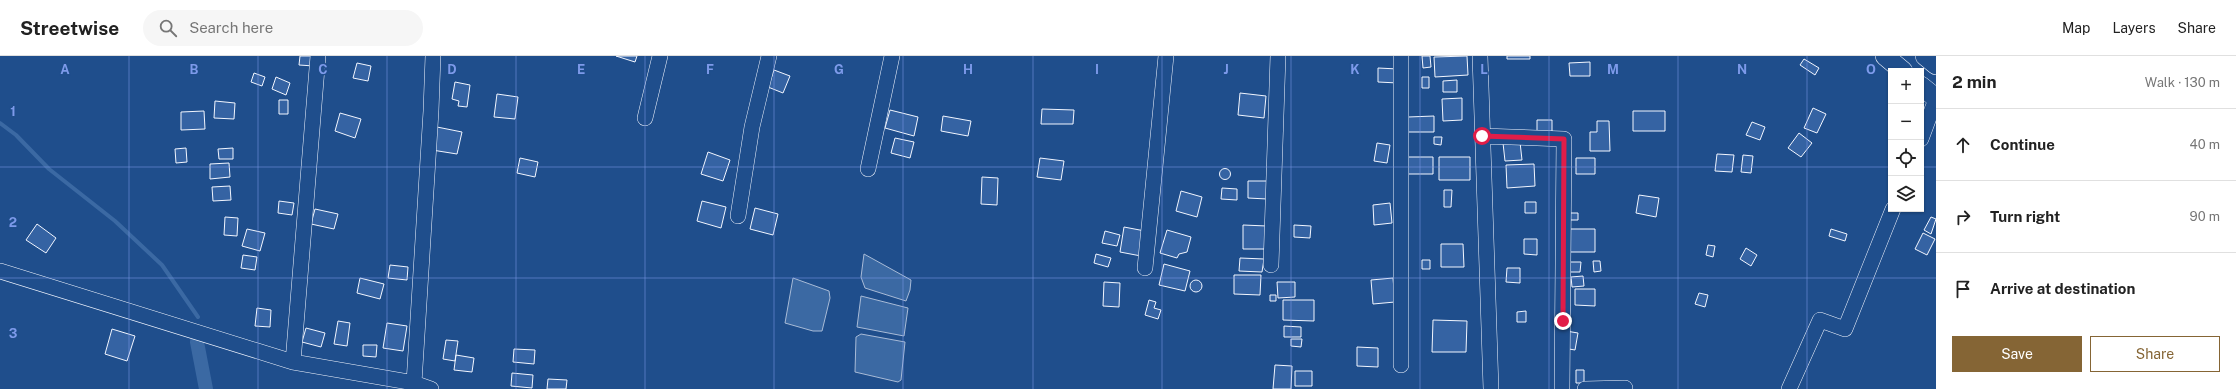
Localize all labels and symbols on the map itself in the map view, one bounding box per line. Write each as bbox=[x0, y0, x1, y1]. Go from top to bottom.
text: A bbox=[60, 62, 70, 77]
text: B bbox=[190, 62, 199, 77]
text: C bbox=[318, 62, 328, 77]
text: D bbox=[447, 62, 457, 77]
text: E bbox=[577, 62, 585, 77]
text: F bbox=[706, 62, 714, 77]
text: G bbox=[834, 62, 844, 77]
text: H bbox=[963, 62, 973, 77]
text: I bbox=[1095, 62, 1099, 77]
text: J bbox=[1223, 62, 1229, 77]
text: K bbox=[1350, 62, 1360, 77]
text: L bbox=[1480, 62, 1488, 77]
text: M bbox=[1607, 62, 1619, 77]
text: N bbox=[1737, 62, 1747, 77]
text: O bbox=[1866, 62, 1876, 77]
text: 1 bbox=[10, 104, 16, 119]
route start bbox=[1473, 127, 1491, 145]
text: 2 bbox=[9, 215, 17, 230]
route end bbox=[1554, 312, 1572, 330]
text: 3 bbox=[9, 326, 18, 341]

